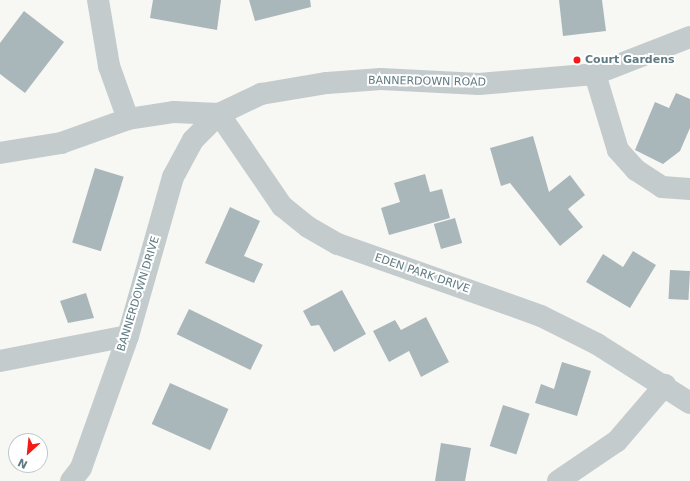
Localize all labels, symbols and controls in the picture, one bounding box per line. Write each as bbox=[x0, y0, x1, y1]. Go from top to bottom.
place label: Court Gardens bbox=[585, 53, 675, 67]
marker: Court Gardens bbox=[572, 55, 582, 65]
street label: BANNERDOWN ROAD bbox=[368, 74, 486, 90]
street label: BANNERDOWN DRIVE bbox=[115, 235, 163, 353]
street label: EDEN PARK DRIVE bbox=[373, 252, 471, 296]
north arrow bbox=[8, 433, 48, 473]
text: N bbox=[16, 455, 30, 471]

